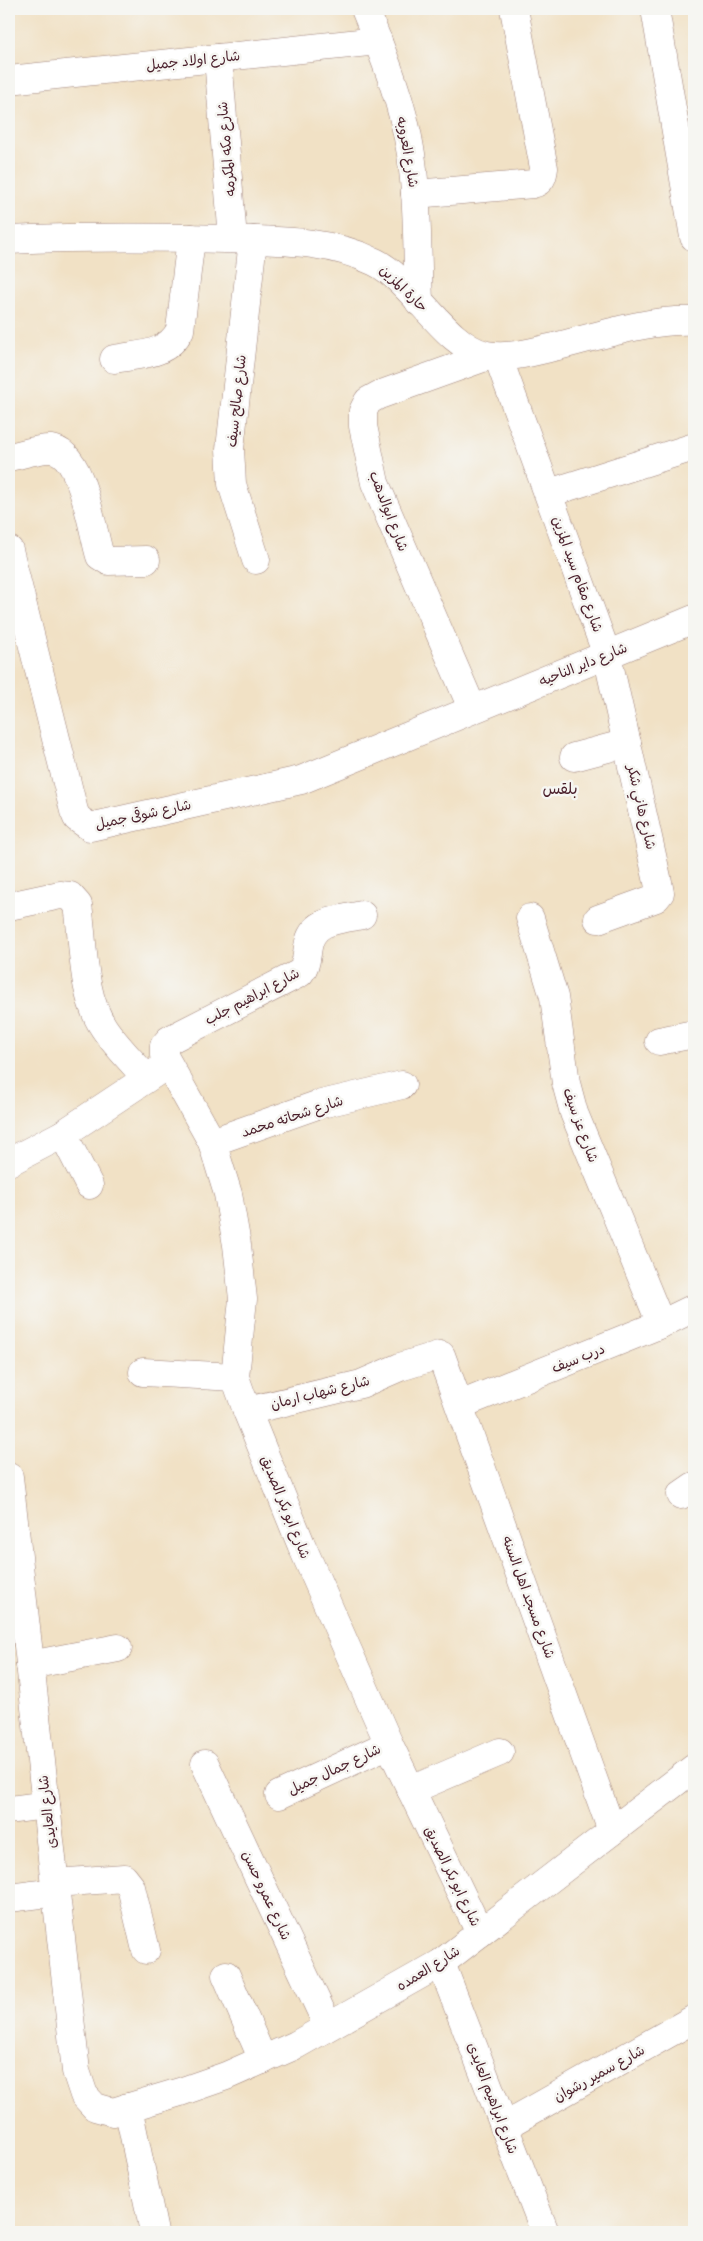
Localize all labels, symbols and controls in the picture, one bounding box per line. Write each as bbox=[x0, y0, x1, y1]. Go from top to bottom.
street label: شارع اولاد جميل bbox=[145, 46, 241, 75]
street label: شارع مكه المكرمه bbox=[213, 101, 240, 197]
street label: شارع العروبه bbox=[392, 115, 423, 189]
street label: حارة المزين bbox=[376, 261, 432, 315]
street label: شارع صالح سيف bbox=[222, 354, 251, 448]
street label: شارع ابوالدهب bbox=[364, 468, 413, 554]
street label: شارع مقام سيد المزين bbox=[547, 513, 607, 635]
street label: شارع داير الناحيه bbox=[536, 638, 630, 691]
street label: شارع هاني شكر bbox=[619, 762, 660, 852]
district label: بلقس bbox=[542, 778, 578, 798]
street label: شارع شوقى جميل bbox=[93, 795, 193, 834]
street label: شارع ابراهيم جلب bbox=[201, 963, 303, 1030]
street label: شارع عز سيف bbox=[558, 1085, 603, 1165]
street label: شارع شحاته محمد bbox=[239, 1091, 346, 1142]
street label: درب سيف bbox=[549, 1339, 607, 1377]
street label: شارع شهاب ارمان bbox=[269, 1371, 372, 1414]
street label: شارع ابو بكر الصديق bbox=[256, 1453, 315, 1562]
street label: شارع مسجد اهل السنه bbox=[498, 1533, 560, 1661]
street label: شارع جمال جميل bbox=[284, 1740, 384, 1799]
street label: شارع العايدى bbox=[34, 1774, 61, 1850]
street label: شارع ابو بكر الصديق bbox=[420, 1823, 485, 1930]
street label: شارع عمرو حسن bbox=[237, 1847, 296, 1943]
street label: شارع العمده bbox=[393, 1941, 464, 1995]
street label: شارع ابراهيم العايدى bbox=[462, 2040, 523, 2157]
street label: شارع سمير رشوان bbox=[550, 2041, 648, 2106]

